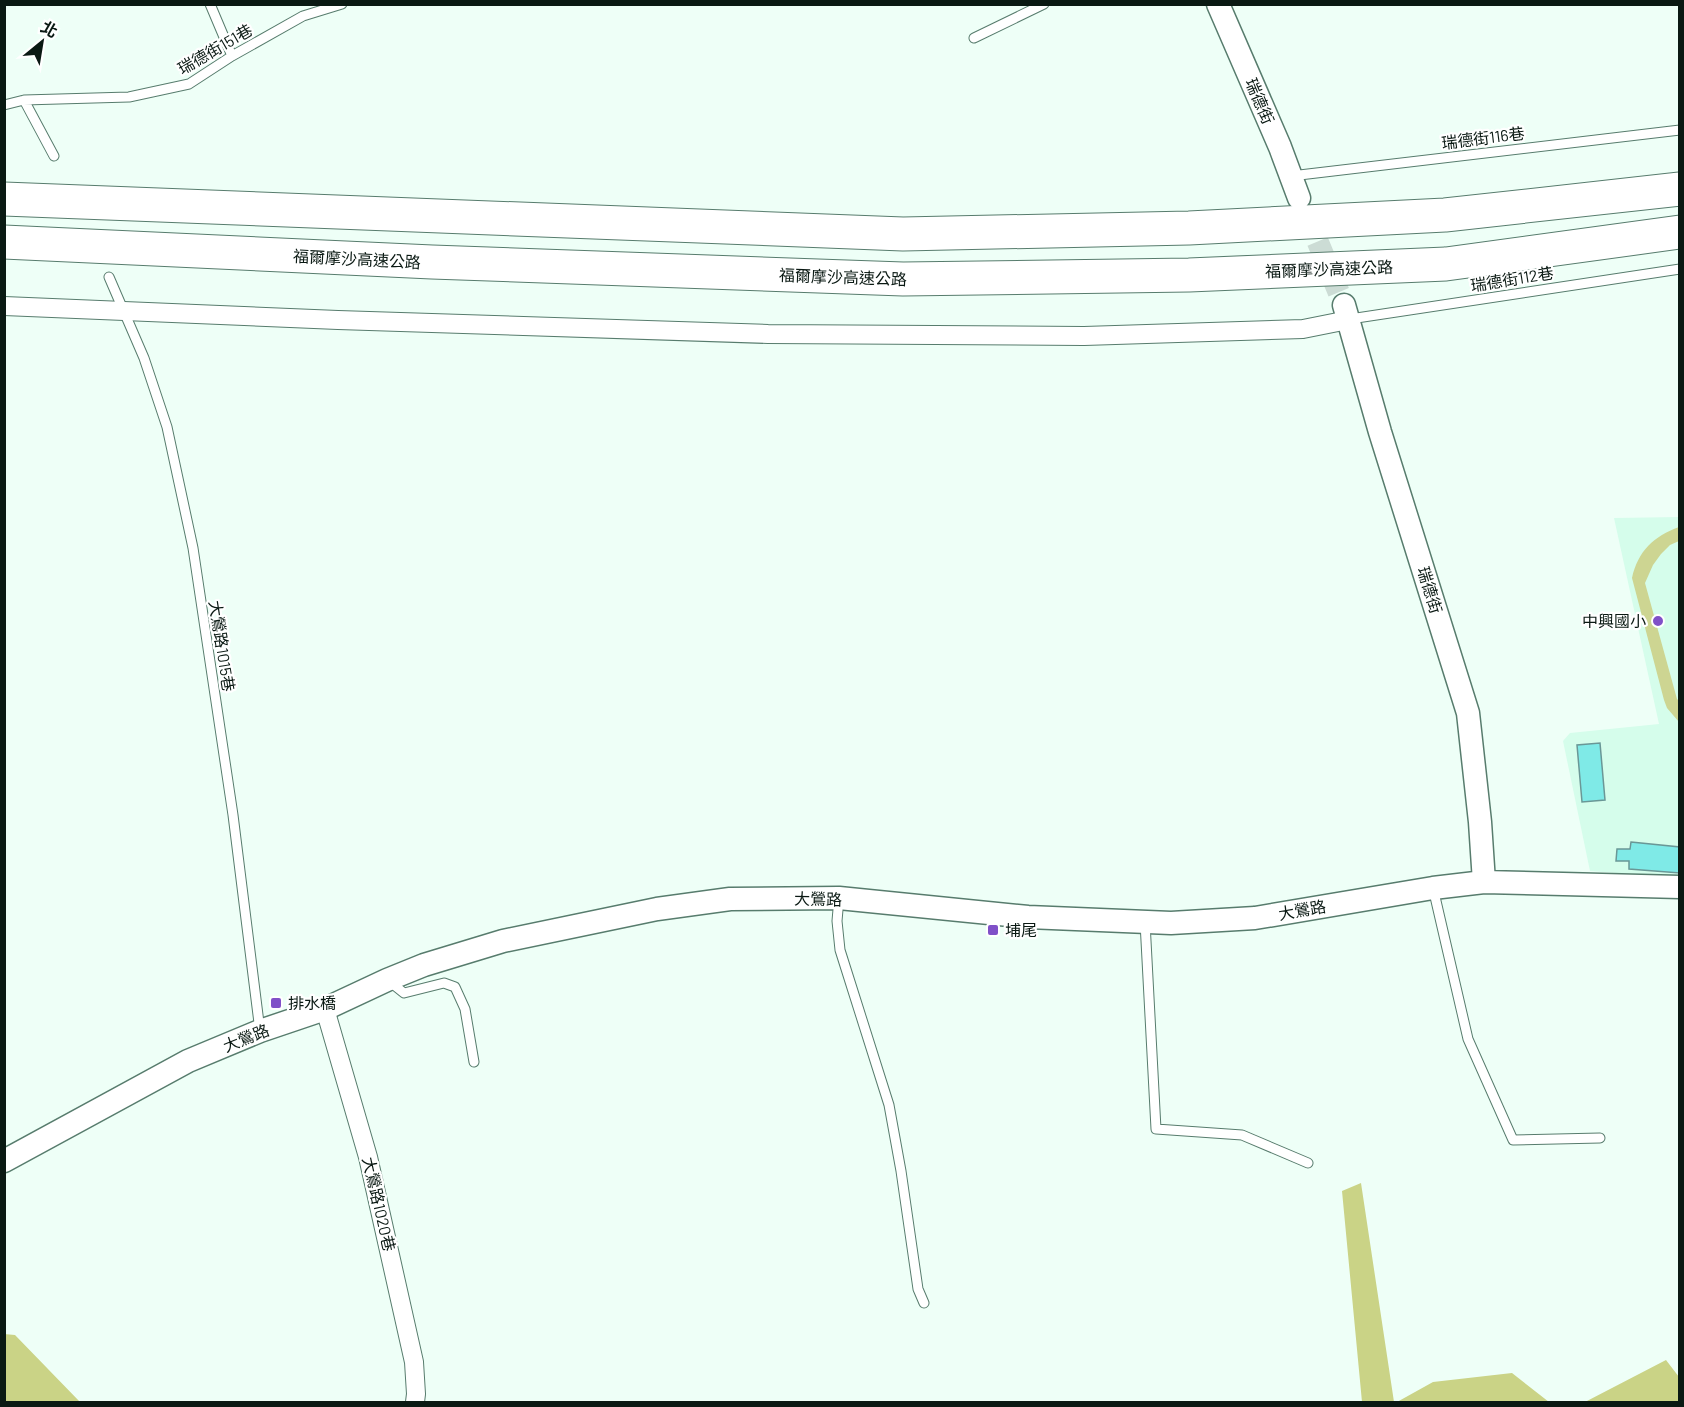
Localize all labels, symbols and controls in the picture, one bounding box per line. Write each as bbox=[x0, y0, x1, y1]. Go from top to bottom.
north arrow bbox=[12, 12, 72, 72]
text: 北 bbox=[38, 16, 61, 41]
street label: 瑞德街151巷 bbox=[174, 20, 255, 78]
street label: 瑞德街 bbox=[1242, 75, 1279, 127]
street label: 瑞德街116巷 bbox=[1440, 123, 1526, 152]
street label: 福爾摩沙高速公路 bbox=[293, 246, 421, 271]
street label: 福爾摩沙高速公路 bbox=[1265, 257, 1393, 280]
street label: 瑞德街112巷 bbox=[1469, 263, 1555, 294]
street label: 福爾摩沙高速公路 bbox=[779, 265, 907, 288]
street label: 瑞德街 bbox=[1414, 564, 1447, 616]
street label: 大鶯路1015巷 bbox=[206, 599, 239, 693]
place label: 中興國小 bbox=[1582, 611, 1646, 630]
marker: 中興國小 bbox=[1651, 614, 1665, 628]
street label: 大鶯路 bbox=[794, 889, 842, 908]
street label: 大鶯路 bbox=[1277, 896, 1327, 923]
place label: 埔尾 bbox=[1005, 920, 1037, 939]
marker: 埔尾 bbox=[986, 923, 1000, 937]
place label: 排水橋 bbox=[288, 993, 336, 1012]
marker: 排水橋 bbox=[269, 996, 283, 1010]
street label: 大鶯路 bbox=[220, 1020, 272, 1055]
street label: 大鶯路1020巷 bbox=[359, 1155, 400, 1253]

